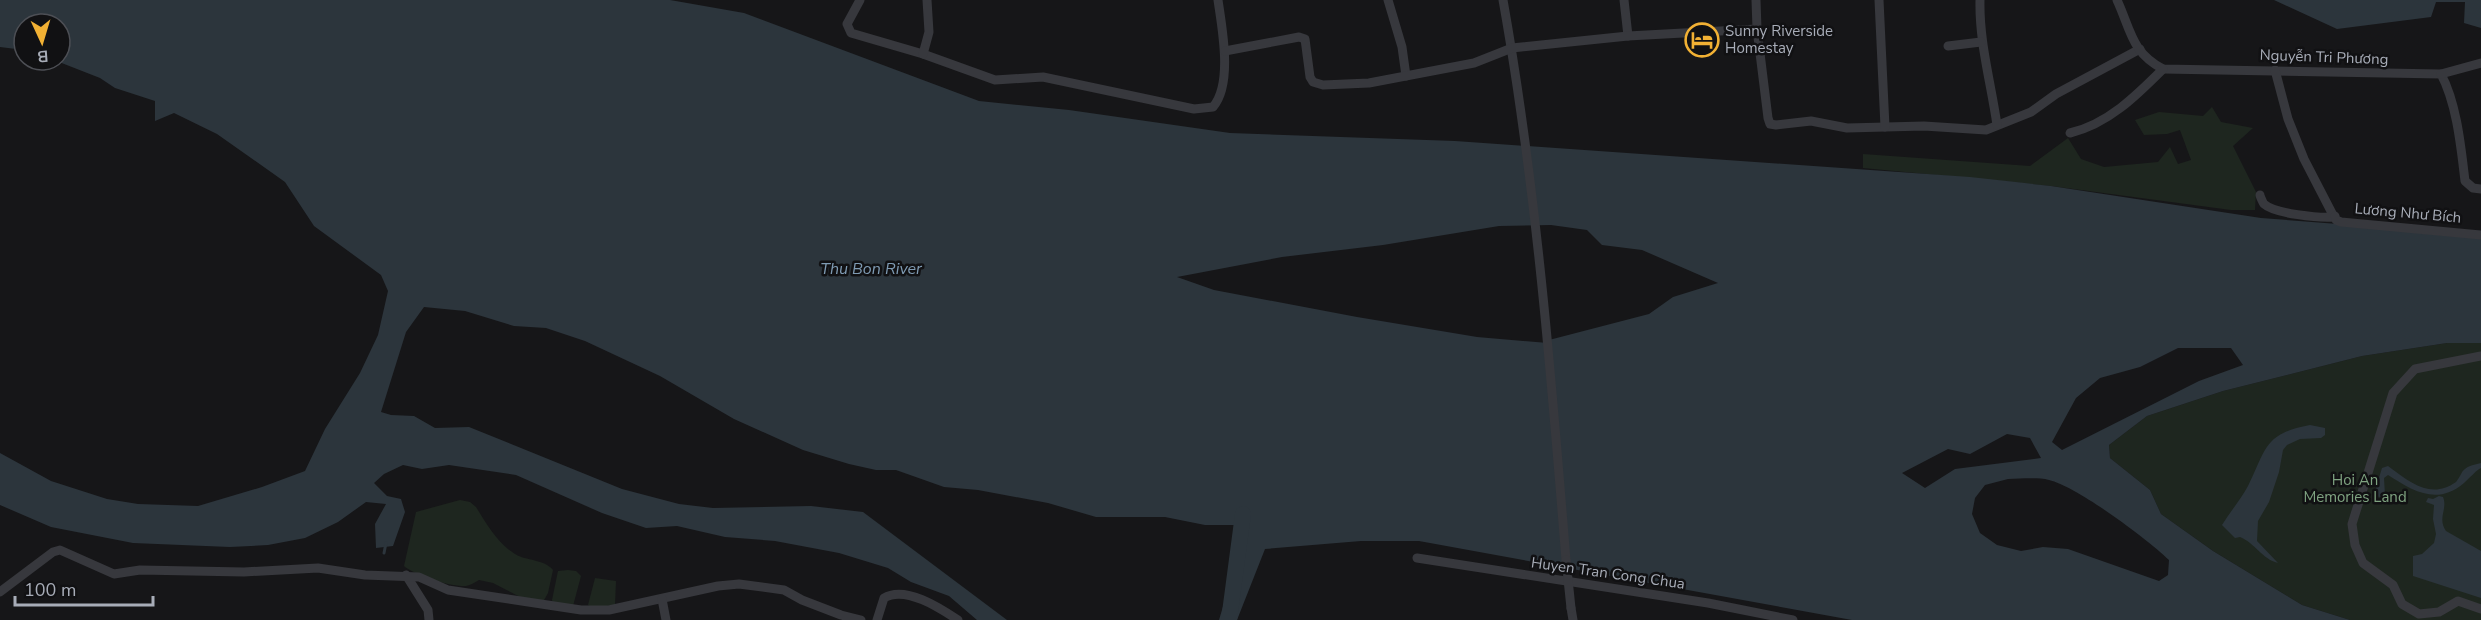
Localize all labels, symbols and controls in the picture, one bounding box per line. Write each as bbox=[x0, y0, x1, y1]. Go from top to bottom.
north arrow bbox=[12, 12, 72, 72]
place label: Sunny Riverside Homestay bbox=[1725, 21, 1833, 58]
hotel icon: Sunny Riverside Homestay bbox=[1684, 22, 1720, 58]
text: B bbox=[37, 45, 49, 67]
street label: Nguyễn Tri Phương bbox=[2259, 45, 2389, 69]
street label: Lương Như Bích bbox=[2354, 198, 2462, 228]
water label: Thu Bon River bbox=[820, 258, 923, 280]
park label: Hoi An Memories Land bbox=[2303, 470, 2407, 507]
street label: Huyen Tran Cong Chua bbox=[1530, 552, 1686, 594]
scale bar bbox=[15, 569, 153, 607]
text: 100 m bbox=[24, 578, 76, 602]

